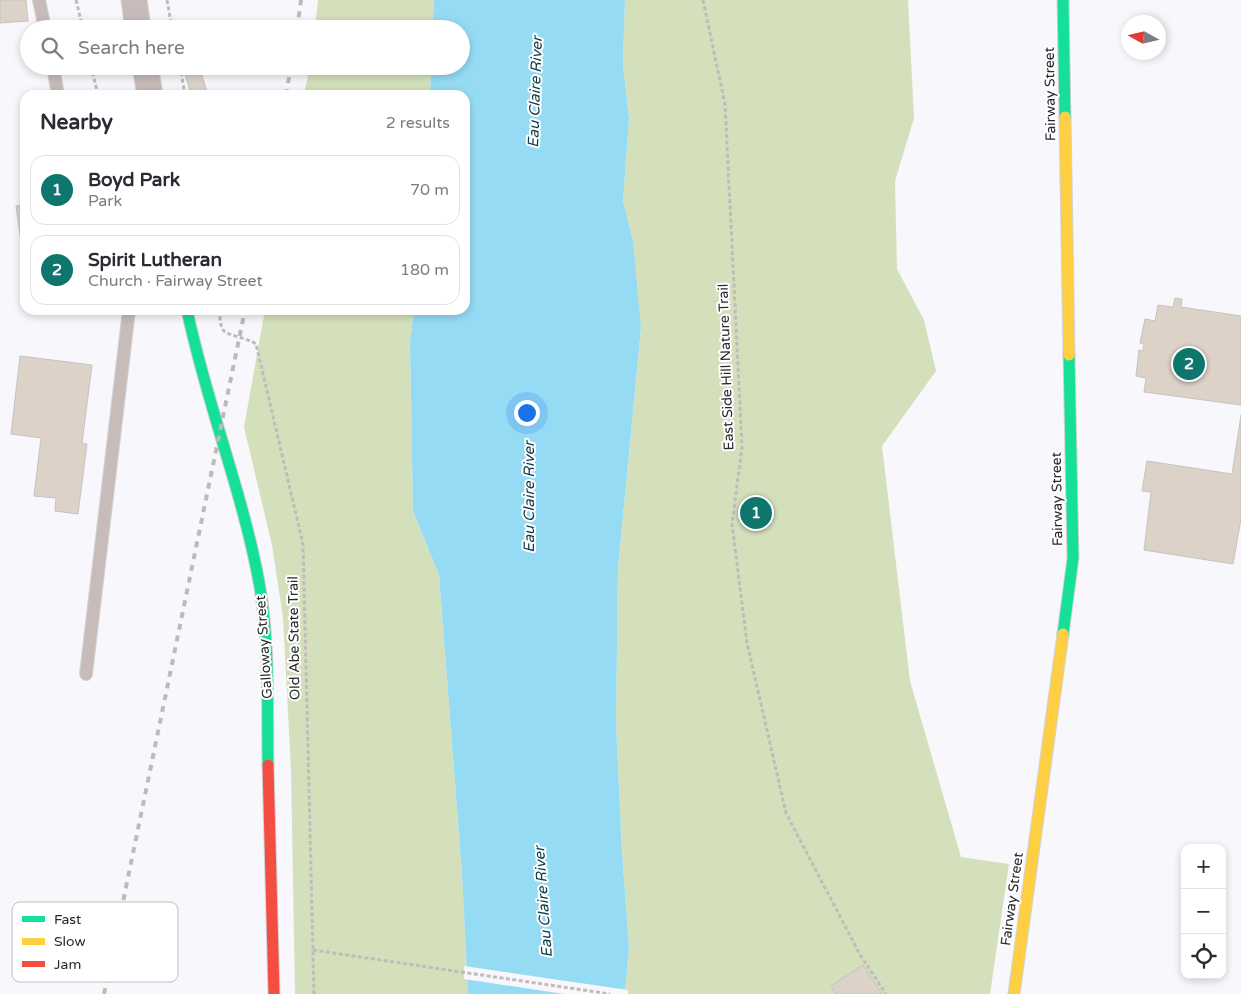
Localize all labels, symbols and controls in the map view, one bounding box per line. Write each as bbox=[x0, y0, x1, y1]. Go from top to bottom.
north arrow bbox=[1121, 15, 1166, 60]
search box bbox=[20, 20, 470, 75]
icon: search bbox=[38, 34, 66, 62]
water label: Eau Claire River bbox=[524, 34, 546, 148]
text: Search here bbox=[78, 37, 185, 59]
street label: Fairway Street bbox=[1041, 46, 1059, 141]
text: Nearby bbox=[40, 110, 113, 135]
text: 2 results bbox=[386, 113, 450, 133]
text: Boyd Park bbox=[88, 169, 180, 191]
text: 1 bbox=[52, 180, 62, 200]
text: 70 m bbox=[410, 180, 449, 200]
text: Park bbox=[88, 191, 122, 211]
text: Spirit Lutheran bbox=[88, 249, 222, 271]
text: 2 bbox=[52, 260, 62, 280]
text: 180 m bbox=[400, 260, 449, 280]
text: Church · Fairway Street bbox=[88, 271, 263, 291]
street label: East Side Hill Nature Trail bbox=[715, 283, 737, 451]
pin: 2 bbox=[1173, 345, 1205, 383]
your location bbox=[514, 400, 540, 426]
water label: Eau Claire River bbox=[520, 439, 538, 553]
street label: Fairway Street bbox=[1048, 451, 1066, 546]
pin: 1 bbox=[740, 494, 772, 532]
street label: Old Abe State Trail bbox=[284, 576, 304, 700]
street label: Galloway Street bbox=[252, 594, 276, 699]
water label: Eau Claire River bbox=[530, 843, 556, 958]
map controls bbox=[1181, 844, 1226, 979]
button: + bbox=[1181, 844, 1226, 889]
street label: Fairway Street bbox=[997, 851, 1027, 947]
button: − bbox=[1181, 889, 1226, 934]
legend bbox=[12, 902, 178, 982]
text: Fast bbox=[54, 911, 82, 928]
text: Slow bbox=[54, 933, 86, 950]
button: locate bbox=[1181, 934, 1226, 979]
text: Jam bbox=[54, 956, 81, 973]

